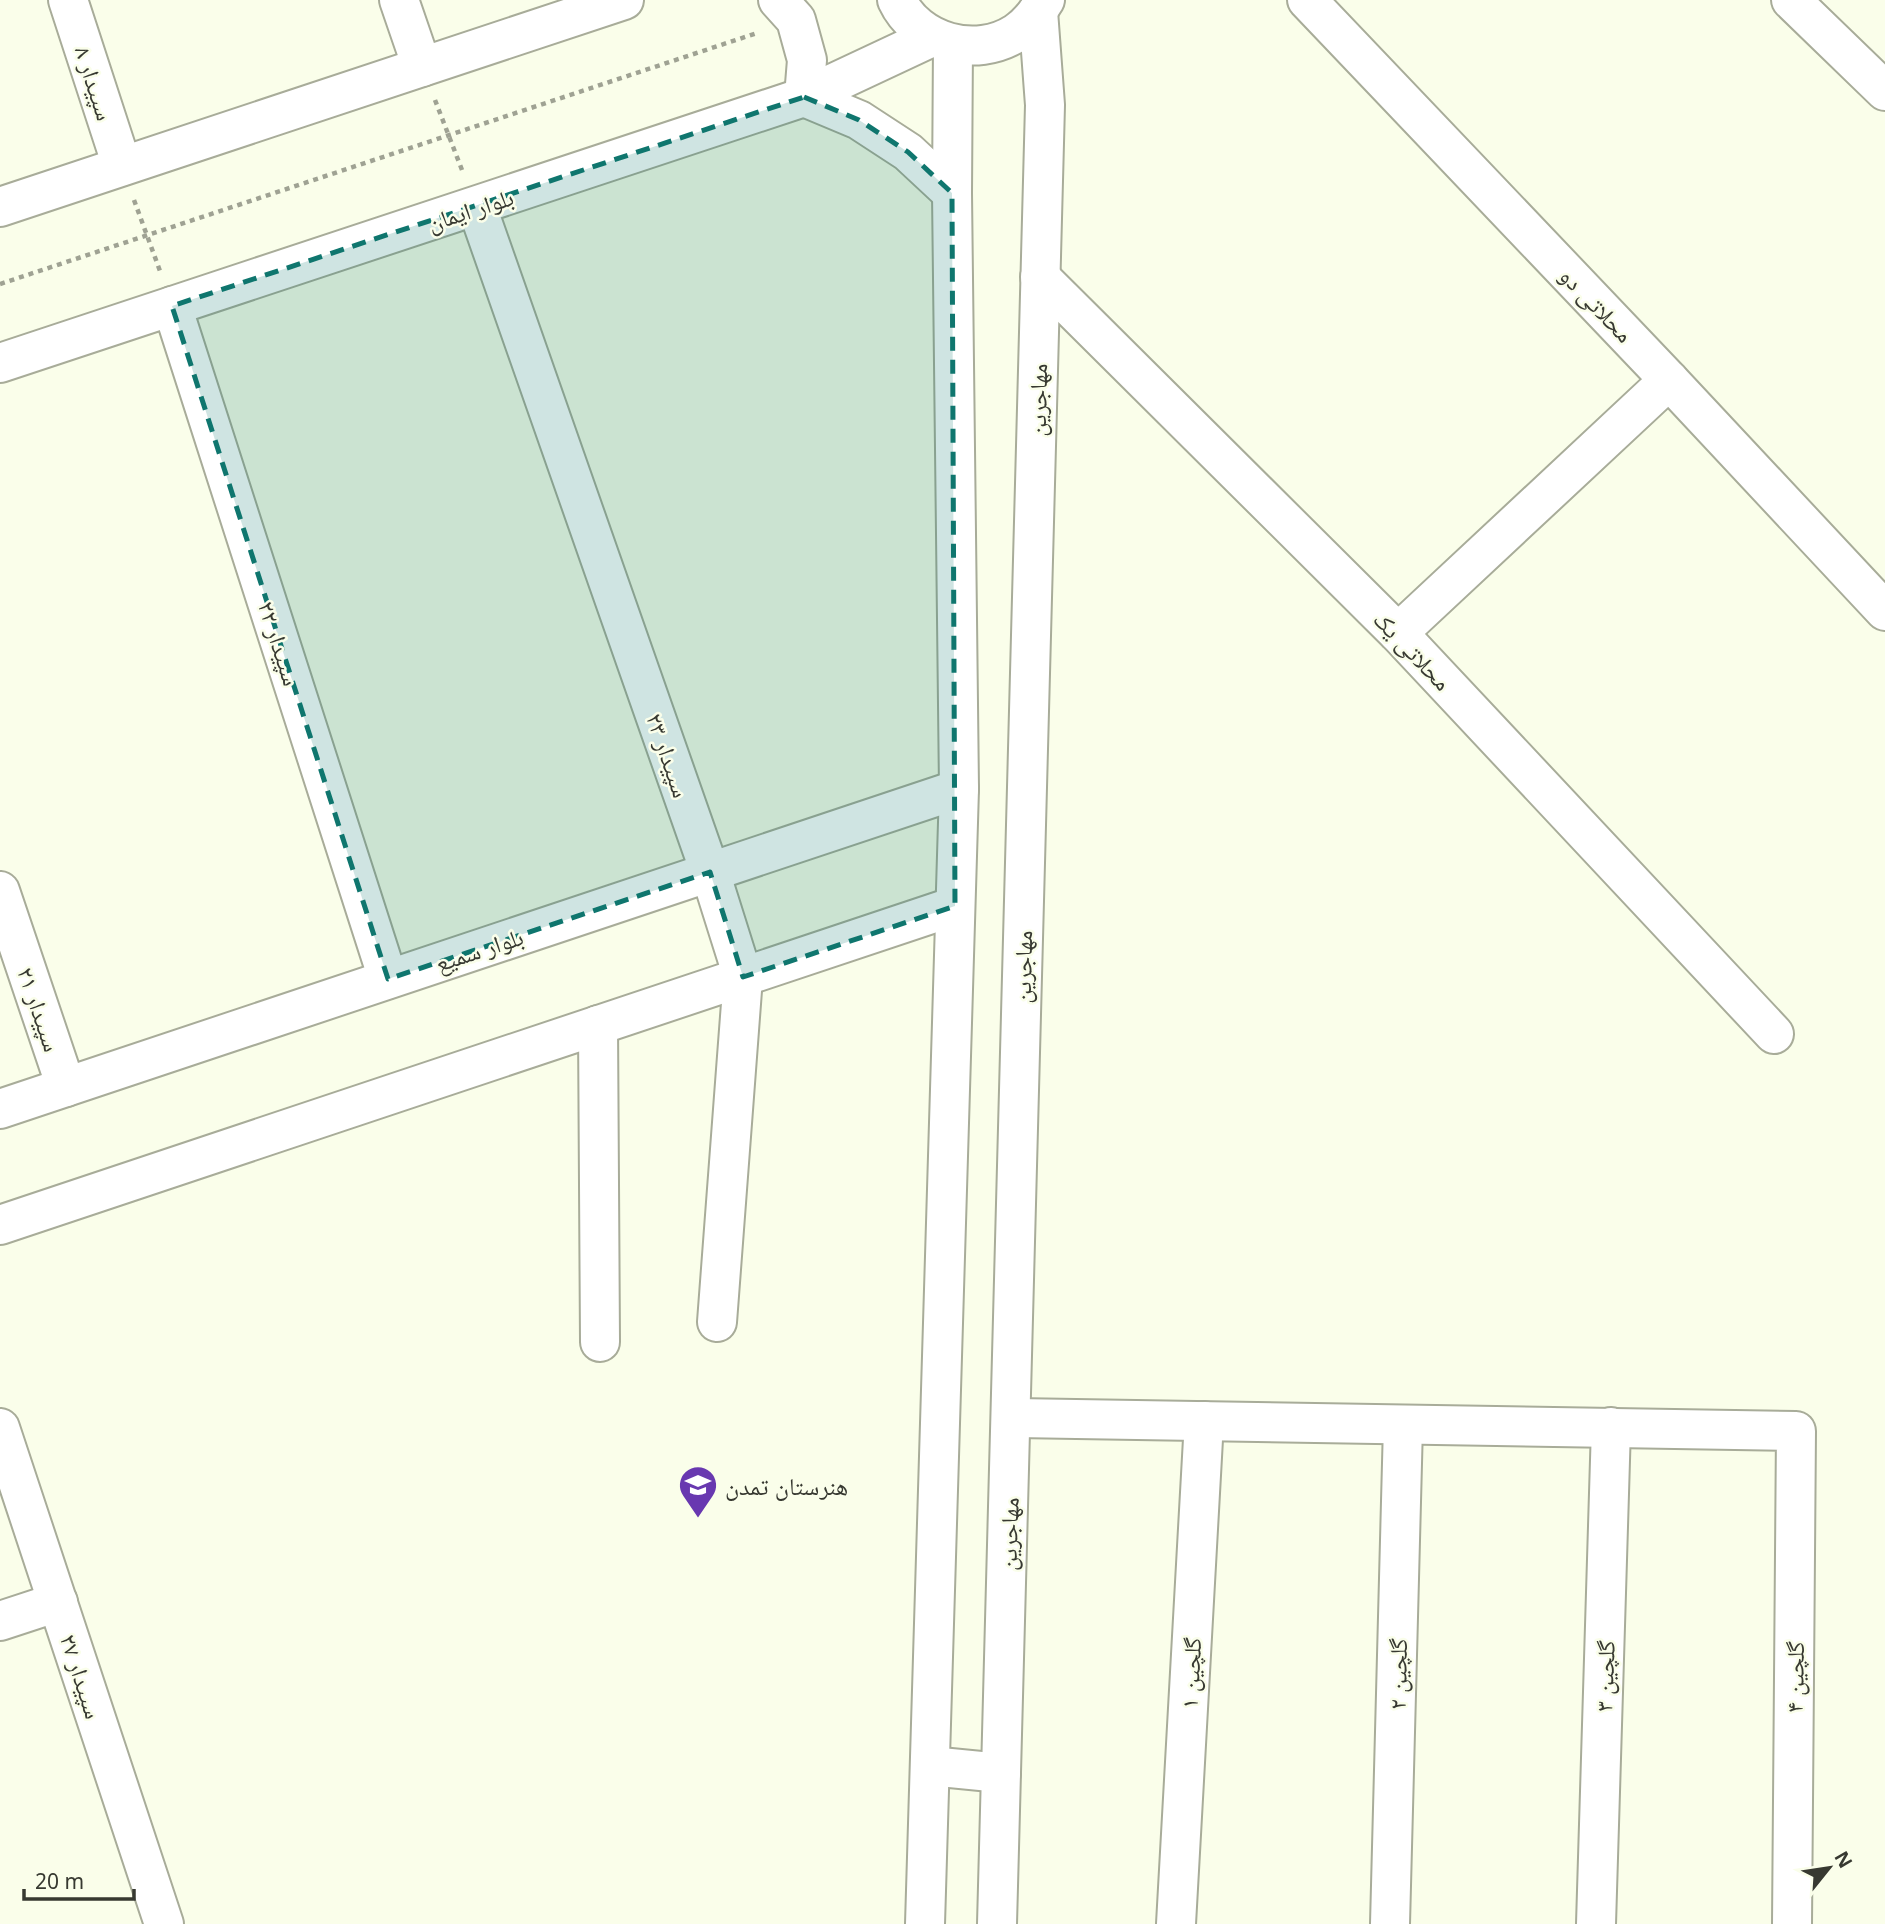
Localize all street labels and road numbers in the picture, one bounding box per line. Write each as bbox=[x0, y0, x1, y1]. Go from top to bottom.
street label: سپیدار ۸ bbox=[67, 42, 123, 124]
street label: بلوار ایمان bbox=[423, 180, 517, 238]
street label: محلاتی دو bbox=[1553, 259, 1641, 349]
street label: مهاجرین bbox=[1020, 363, 1054, 437]
street label: سپیدار ۲۲ bbox=[251, 596, 309, 690]
street label: محلاتی یک bbox=[1367, 603, 1459, 697]
street label: سپیدار ۲۳ bbox=[639, 708, 699, 802]
street label: بلوار سمیع bbox=[431, 919, 527, 979]
street label: مهاجرین bbox=[1005, 930, 1039, 1004]
street label: سپیدار ۲۱ bbox=[10, 962, 70, 1056]
street label: مهاجرین bbox=[990, 1497, 1026, 1571]
street label: سپیدار ۲۷ bbox=[53, 1629, 111, 1723]
street label: گلچین ۱ bbox=[1172, 1636, 1208, 1710]
street label: گلچین ۲ bbox=[1380, 1638, 1414, 1710]
street label: گلچین ۳ bbox=[1586, 1640, 1622, 1712]
street label: گلچین ۴ bbox=[1777, 1641, 1811, 1713]

